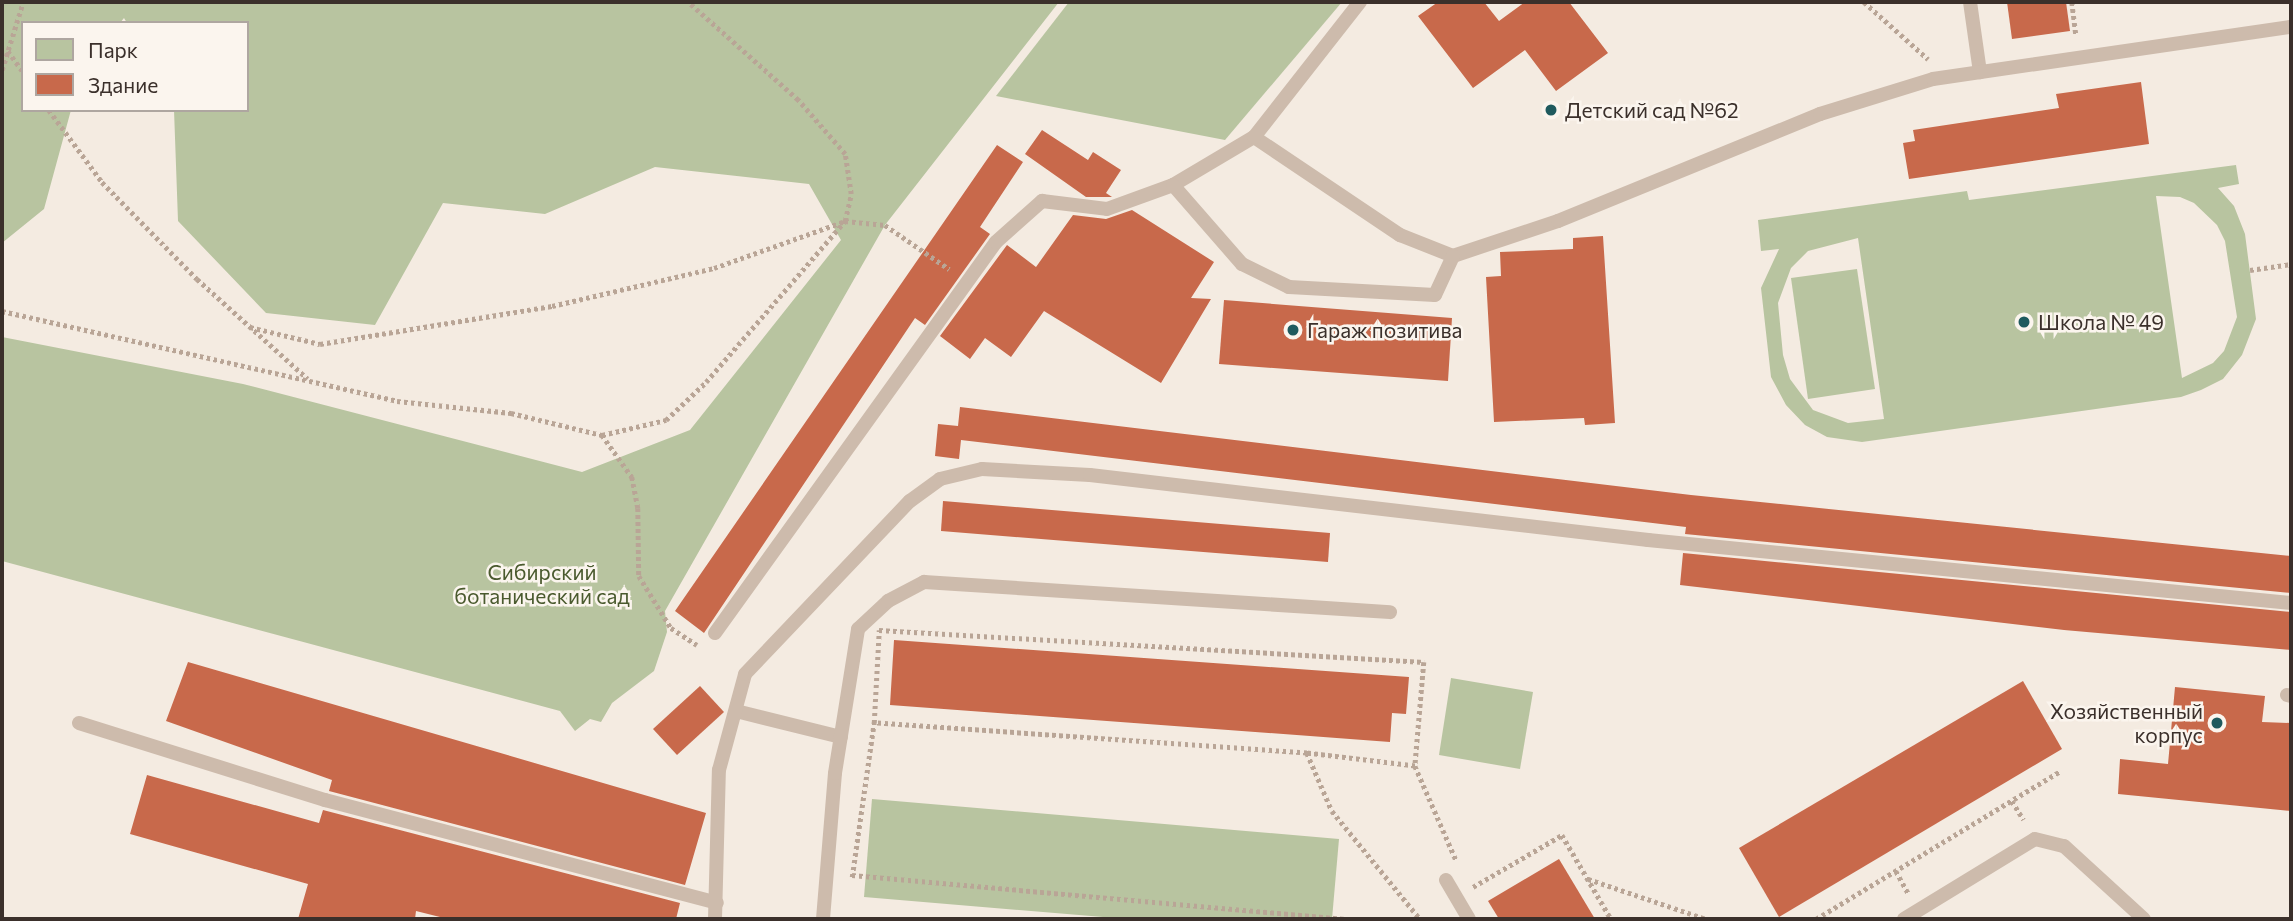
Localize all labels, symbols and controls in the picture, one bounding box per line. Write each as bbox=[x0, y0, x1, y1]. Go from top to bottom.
legend bbox=[21, 21, 248, 112]
text: Парк bbox=[88, 37, 138, 62]
text: Здание bbox=[88, 72, 158, 97]
place label: Детский сад №62 bbox=[1565, 97, 1739, 123]
marker: Детский сад №62 bbox=[1543, 102, 1559, 118]
place label: Школа № 49 bbox=[2038, 309, 2164, 335]
marker: Школа № 49 bbox=[2016, 314, 2032, 330]
place label: Гараж позитива bbox=[1307, 317, 1462, 343]
marker: Гараж позитива bbox=[1285, 322, 1301, 338]
park label: Сибирский ботанический сад bbox=[454, 559, 630, 609]
place label: Хозяйственный корпус bbox=[2050, 698, 2203, 748]
marker: Хозяйственный корпус bbox=[2209, 715, 2225, 731]

